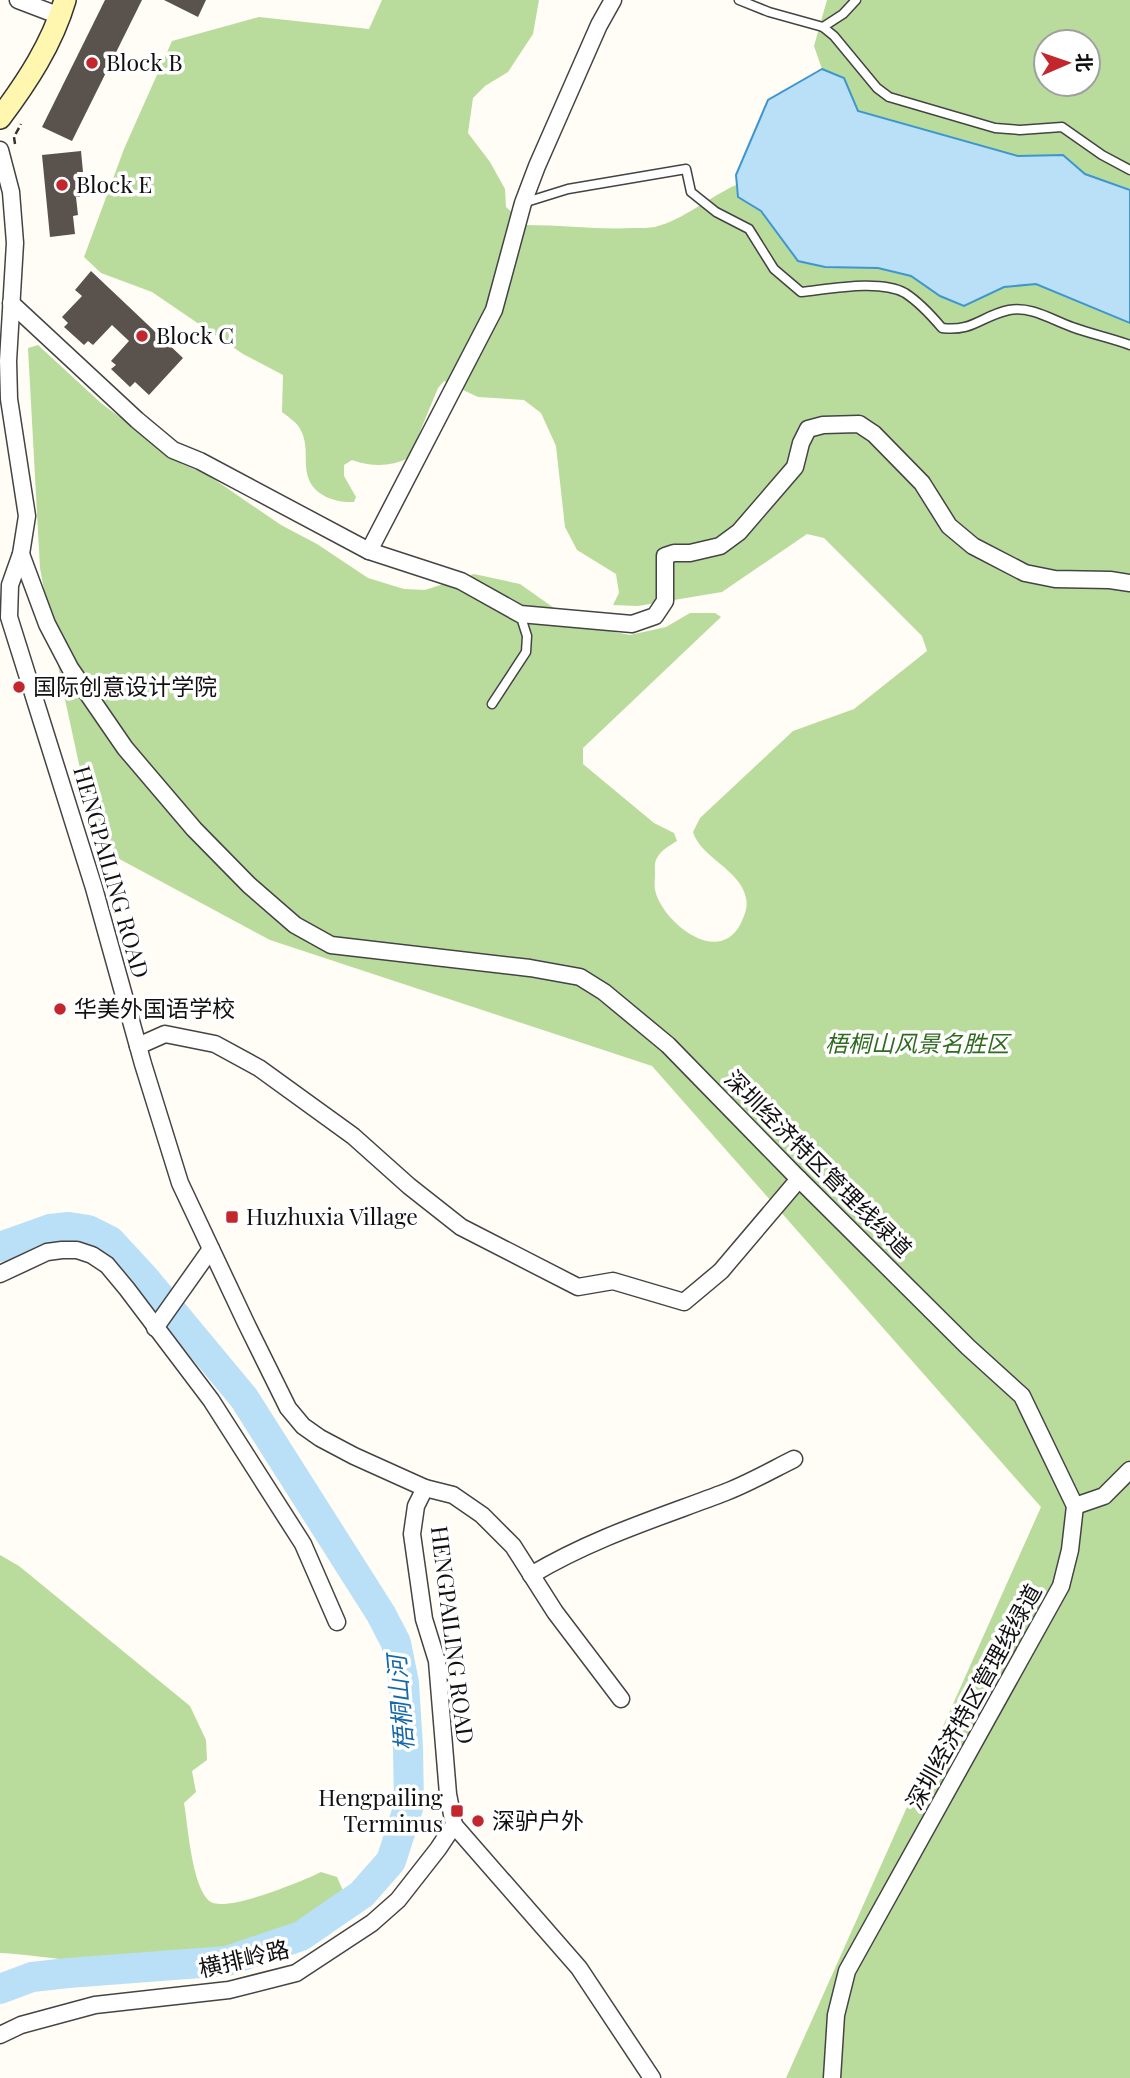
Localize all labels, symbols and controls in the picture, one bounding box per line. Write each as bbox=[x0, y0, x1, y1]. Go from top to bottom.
north arrow bbox=[1032, 28, 1102, 98]
place label: Block B bbox=[106, 46, 183, 77]
text: 北 bbox=[1072, 52, 1098, 72]
marker: Block B bbox=[84, 55, 100, 71]
place label: Block E bbox=[76, 168, 152, 199]
marker: Block E bbox=[54, 177, 70, 193]
place label: Block C bbox=[156, 319, 234, 350]
marker: Block C bbox=[134, 328, 150, 344]
place label: 国际创意设计学院 bbox=[33, 670, 217, 701]
marker: 国际创意设计学院 bbox=[11, 679, 27, 695]
street label: HENGPAILING ROAD bbox=[67, 762, 158, 981]
place label: 华美外国语学校 bbox=[74, 992, 235, 1023]
marker: 华美外国语学校 bbox=[52, 1001, 68, 1017]
park label: 梧桐山风景名胜区 bbox=[825, 1027, 1012, 1058]
street label: 深圳经济特区管理线绿道 bbox=[719, 1063, 919, 1263]
place label: Huzhuxia Village bbox=[246, 1200, 418, 1231]
marker: Huzhuxia Village bbox=[224, 1209, 240, 1225]
street label: HENGPAILING ROAD bbox=[425, 1524, 482, 1746]
street label: 深圳经济特区管理线绿道 bbox=[898, 1578, 1048, 1814]
water label: 梧桐山河 bbox=[379, 1650, 419, 1752]
place label: Hengpailing Terminus bbox=[318, 1781, 443, 1838]
marker: Hengpailing Terminus bbox=[449, 1803, 465, 1819]
place label: 深驴户外 bbox=[492, 1804, 584, 1835]
marker: 深驴户外 bbox=[470, 1813, 486, 1829]
street label: 横排岭路 bbox=[195, 1932, 292, 1983]

